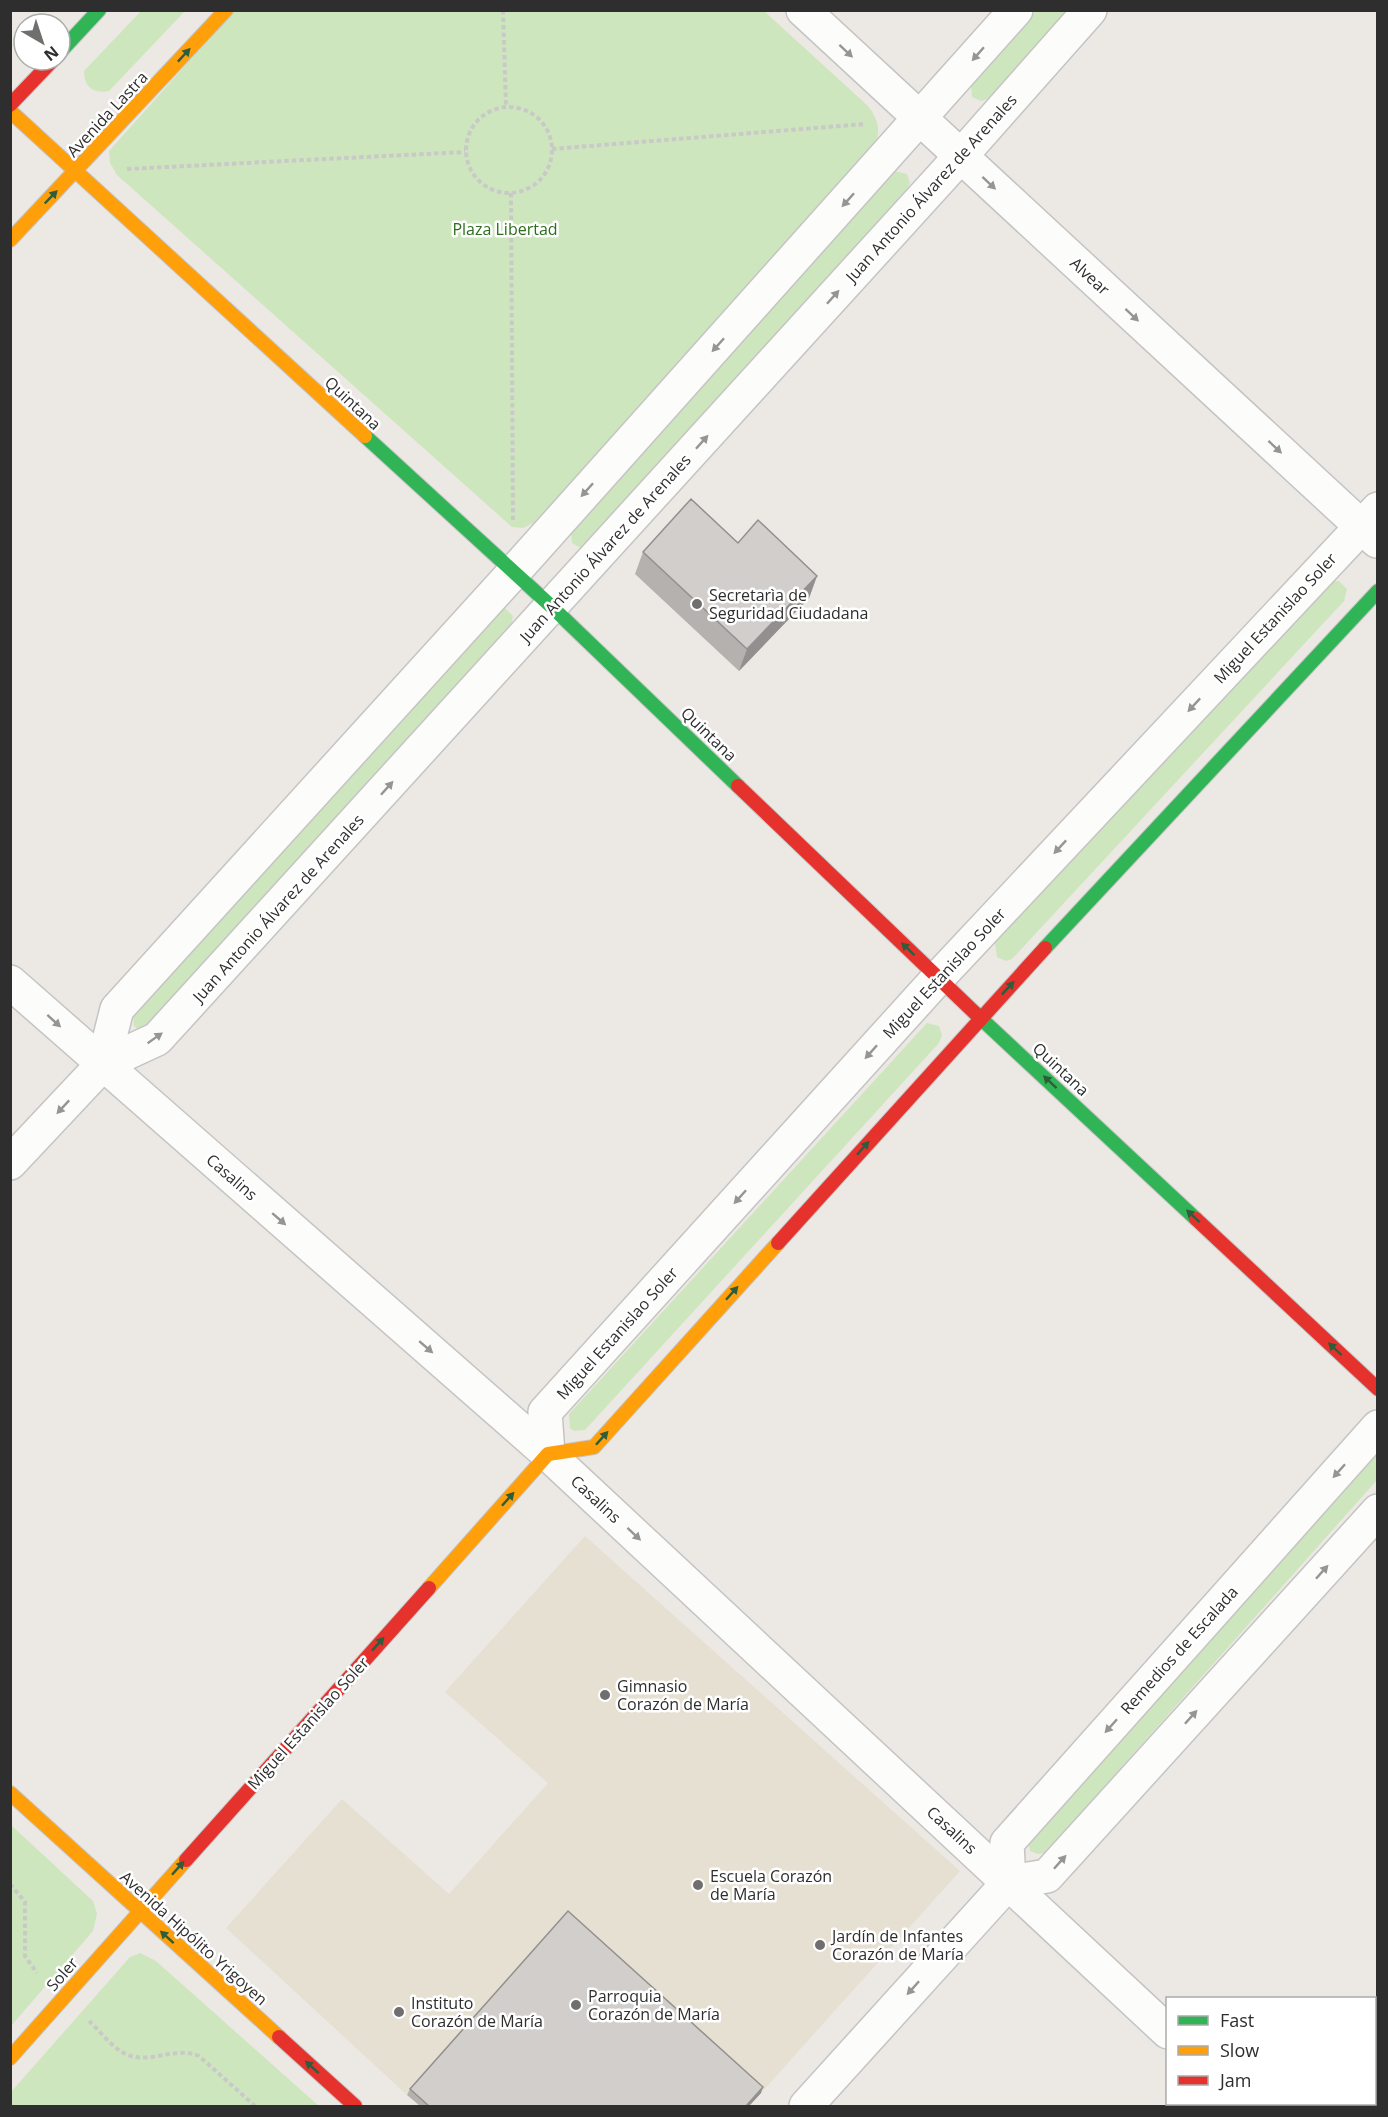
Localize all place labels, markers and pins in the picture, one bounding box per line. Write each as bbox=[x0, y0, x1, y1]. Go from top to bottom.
place label: Secretarìa de Seguridad Ciudadana bbox=[709, 584, 868, 624]
marker: Secretarìa de Seguridad Ciudadana bbox=[690, 597, 704, 611]
place label: Gimnasio Corazón de María bbox=[617, 1675, 749, 1715]
marker: Gimnasio Corazón de María bbox=[598, 1688, 612, 1702]
place label: Escuela Corazón de María bbox=[710, 1865, 832, 1905]
marker: Escuela Corazón de María bbox=[691, 1878, 705, 1892]
place label: Jardín de Infantes Corazón de María bbox=[830, 1925, 964, 1965]
marker: Jardín de Infantes Corazón de María bbox=[813, 1938, 827, 1952]
place label: Parroquia Corazón de María bbox=[588, 1985, 720, 2025]
place label: Instituto Corazón de María bbox=[411, 1992, 543, 2032]
marker: Parroquia Corazón de María bbox=[569, 1998, 583, 2012]
marker: Instituto Corazón de María bbox=[392, 2005, 406, 2019]

